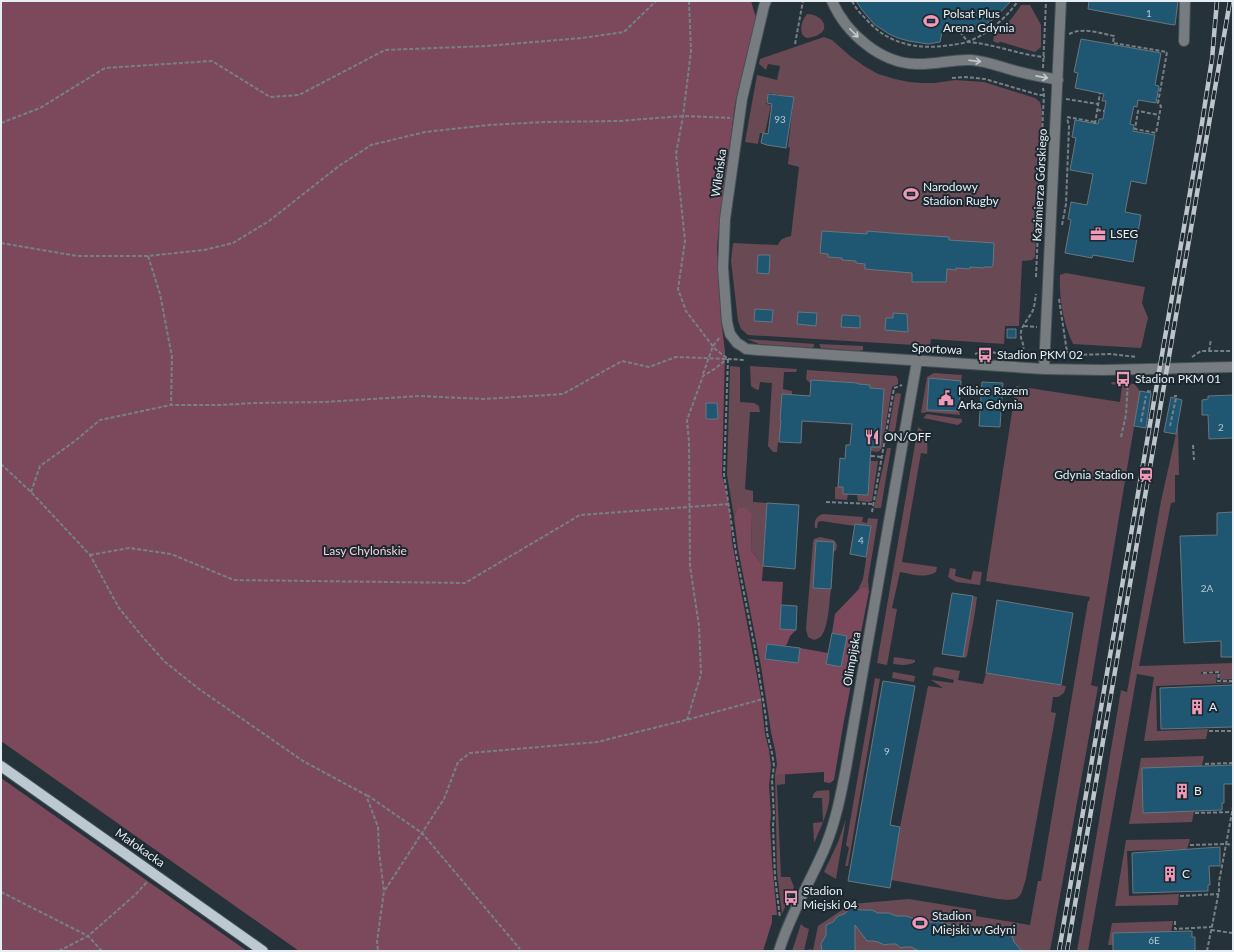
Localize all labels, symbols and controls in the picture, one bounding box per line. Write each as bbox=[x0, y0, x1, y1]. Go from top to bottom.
place label: Polsat Plus Arena Gdynia bbox=[943, 6, 1014, 35]
house number: 1 bbox=[1146, 7, 1152, 19]
sports icon: Polsat Plus Arena Gdynia bbox=[922, 12, 940, 30]
one-way arrow bbox=[849, 28, 859, 38]
one-way arrow bbox=[968, 57, 981, 65]
one-way arrow bbox=[1035, 73, 1048, 81]
house number: 93 bbox=[774, 113, 786, 125]
street label: Kazimierza Górskiego bbox=[1029, 128, 1050, 242]
street label: Wileńska bbox=[708, 148, 729, 198]
place label: Narodowy Stadion Rugby bbox=[923, 179, 999, 208]
sports icon: Narodowy Stadion Rugby bbox=[902, 185, 920, 203]
office icon: LSEG bbox=[1089, 225, 1107, 243]
place label: LSEG bbox=[1110, 226, 1138, 241]
street label: Sportowa bbox=[911, 340, 963, 357]
bus stop icon: Stadion PKM 02 bbox=[976, 346, 994, 364]
place label: Stadion PKM 02 bbox=[997, 347, 1083, 362]
bus stop icon: Stadion PKM 01 bbox=[1114, 370, 1132, 388]
place label: Stadion PKM 01 bbox=[1135, 371, 1221, 386]
place label: Kibice Razem Arka Gdynia bbox=[958, 383, 1028, 412]
public building icon: Kibice Razem Arka Gdynia bbox=[937, 389, 955, 407]
house number: 2 bbox=[1218, 421, 1224, 433]
restaurant icon: ON/OFF bbox=[863, 428, 881, 446]
place label: ON/OFF bbox=[884, 429, 931, 444]
station icon: Gdynia Stadion bbox=[1137, 466, 1155, 484]
place label: Gdynia Stadion bbox=[1054, 467, 1134, 482]
house number: 4 bbox=[858, 534, 864, 546]
park label: Lasy Chylońskie bbox=[323, 543, 407, 558]
house number: 2A bbox=[1201, 582, 1214, 594]
street label: Olimpijska bbox=[839, 631, 864, 687]
building icon: A bbox=[1188, 698, 1206, 716]
place label: A bbox=[1209, 699, 1218, 714]
house number: 9 bbox=[884, 745, 890, 757]
building icon: B bbox=[1173, 782, 1191, 800]
place label: B bbox=[1194, 783, 1202, 798]
street label: Małokacka bbox=[113, 825, 168, 870]
building icon: C bbox=[1161, 865, 1179, 883]
place label: C bbox=[1182, 866, 1190, 881]
place label: Stadion Miejski 04 bbox=[803, 883, 857, 912]
bus stop icon: Stadion Miejski 04 bbox=[782, 889, 800, 907]
place label: Stadion Miejski w Gdyni bbox=[932, 908, 1016, 937]
sports icon: Stadion Miejski w Gdyni bbox=[911, 914, 929, 932]
house number: 6E bbox=[1148, 934, 1160, 946]

